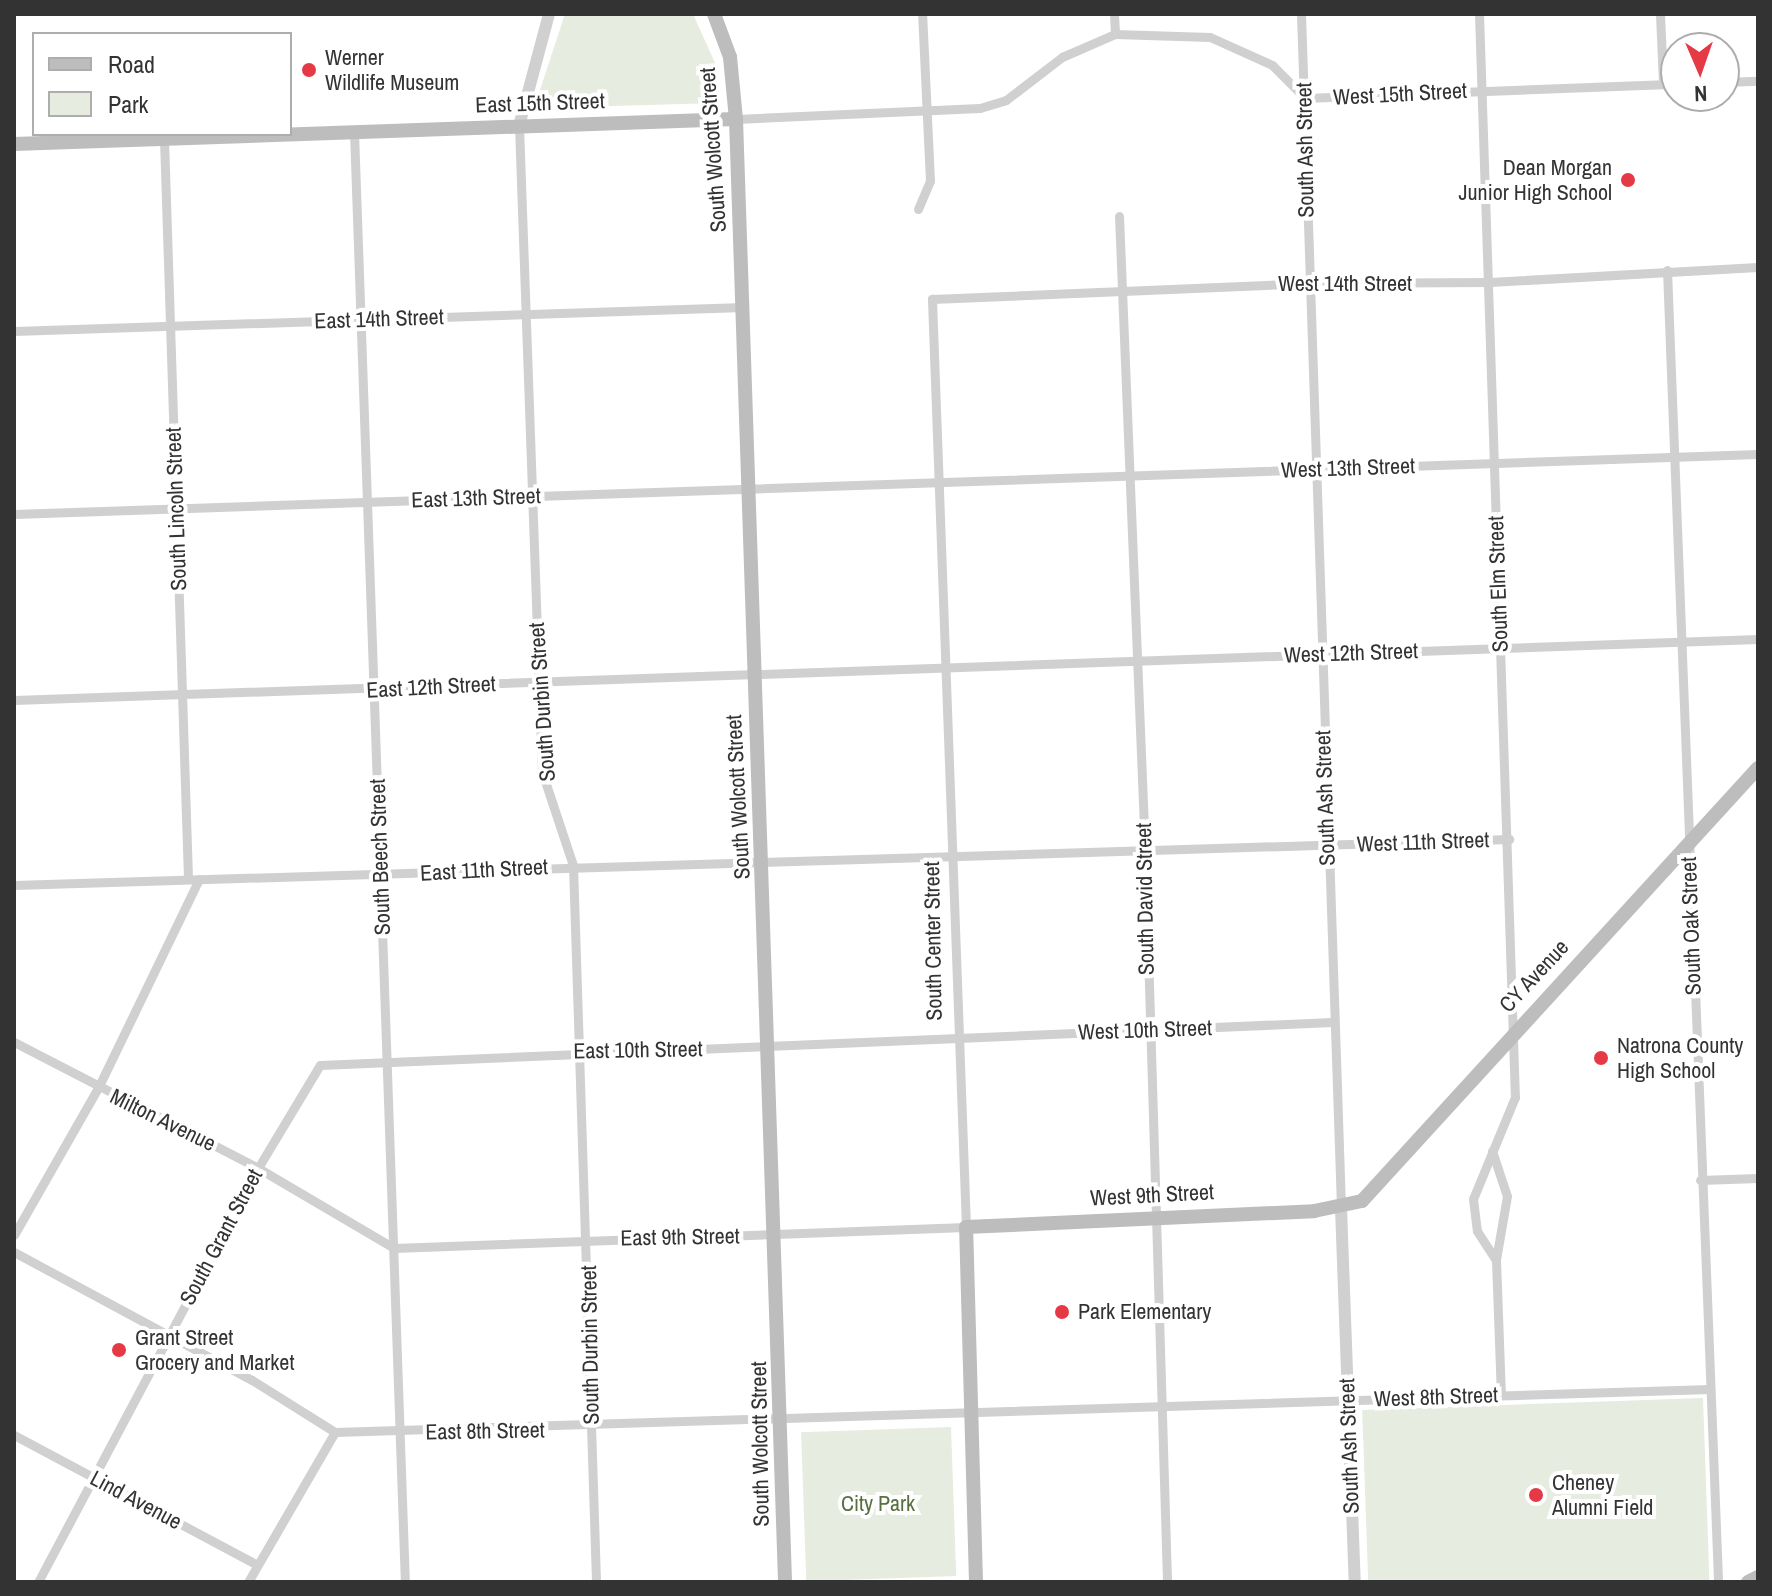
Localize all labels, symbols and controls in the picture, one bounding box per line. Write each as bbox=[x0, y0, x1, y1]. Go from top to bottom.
legend bbox=[32, 32, 292, 136]
north arrow bbox=[1660, 32, 1740, 112]
place label: Werner Wildlife Museum bbox=[325, 44, 459, 96]
text: Road bbox=[108, 48, 155, 80]
marker: Werner Wildlife Museum bbox=[300, 61, 318, 79]
street label: South Wolcott Street bbox=[694, 67, 732, 233]
street label: West 15th Street bbox=[1332, 77, 1468, 111]
text: N bbox=[1694, 79, 1708, 109]
street label: South Ash Street bbox=[1291, 82, 1319, 218]
text: Park bbox=[108, 88, 148, 120]
street label: East 15th Street bbox=[475, 88, 605, 118]
place label: Dean Morgan Junior High School bbox=[1459, 154, 1612, 206]
marker: Dean Morgan Junior High School bbox=[1619, 171, 1637, 189]
street label: West 14th Street bbox=[1278, 271, 1412, 297]
street label: East 14th Street bbox=[314, 304, 444, 334]
street label: South Lincoln Street bbox=[160, 427, 192, 591]
street label: West 13th Street bbox=[1281, 452, 1415, 484]
street label: East 13th Street bbox=[411, 483, 541, 513]
street label: South Elm Street bbox=[1482, 515, 1514, 653]
street label: South Durbin Street bbox=[523, 622, 561, 782]
street label: West 12th Street bbox=[1284, 637, 1418, 669]
street label: East 12th Street bbox=[366, 670, 496, 704]
street label: South Wolcott Street bbox=[720, 714, 756, 880]
street label: South Ash Street bbox=[1309, 729, 1341, 867]
street label: South Beech Street bbox=[364, 778, 396, 936]
street label: South David Street bbox=[1130, 823, 1160, 975]
street label: West 11th Street bbox=[1356, 826, 1490, 858]
street label: East 11th Street bbox=[419, 853, 549, 887]
street label: South Oak Street bbox=[1675, 856, 1707, 996]
street label: South Center Street bbox=[918, 861, 948, 1021]
street label: CY Avenue bbox=[1493, 934, 1575, 1018]
street label: West 10th Street bbox=[1078, 1014, 1212, 1046]
place label: Natrona County High School bbox=[1617, 1032, 1743, 1084]
street label: East 10th Street bbox=[573, 1036, 703, 1064]
marker: Natrona County High School bbox=[1592, 1049, 1610, 1067]
street label: Milton Avenue bbox=[106, 1083, 220, 1157]
street label: South Grant Street bbox=[174, 1164, 268, 1310]
street label: West 9th Street bbox=[1089, 1179, 1215, 1211]
street label: East 9th Street bbox=[620, 1223, 740, 1251]
street label: South Durbin Street bbox=[575, 1265, 605, 1425]
place label: Park Elementary bbox=[1078, 1299, 1211, 1325]
marker: Park Elementary bbox=[1053, 1303, 1071, 1321]
place label: Grant Street Grocery and Market bbox=[135, 1324, 294, 1376]
marker: Grant Street Grocery and Market bbox=[110, 1341, 128, 1359]
street label: South Wolcott Street bbox=[745, 1361, 775, 1527]
street label: South Ash Street bbox=[1333, 1377, 1365, 1515]
street label: West 8th Street bbox=[1374, 1382, 1498, 1412]
street label: East 8th Street bbox=[425, 1417, 545, 1445]
street label: Lind Avenue bbox=[85, 1465, 187, 1535]
place label: Cheney Alumni Field bbox=[1552, 1469, 1653, 1520]
marker: Cheney Alumni Field bbox=[1527, 1486, 1545, 1504]
park label: City Park bbox=[841, 1491, 915, 1517]

